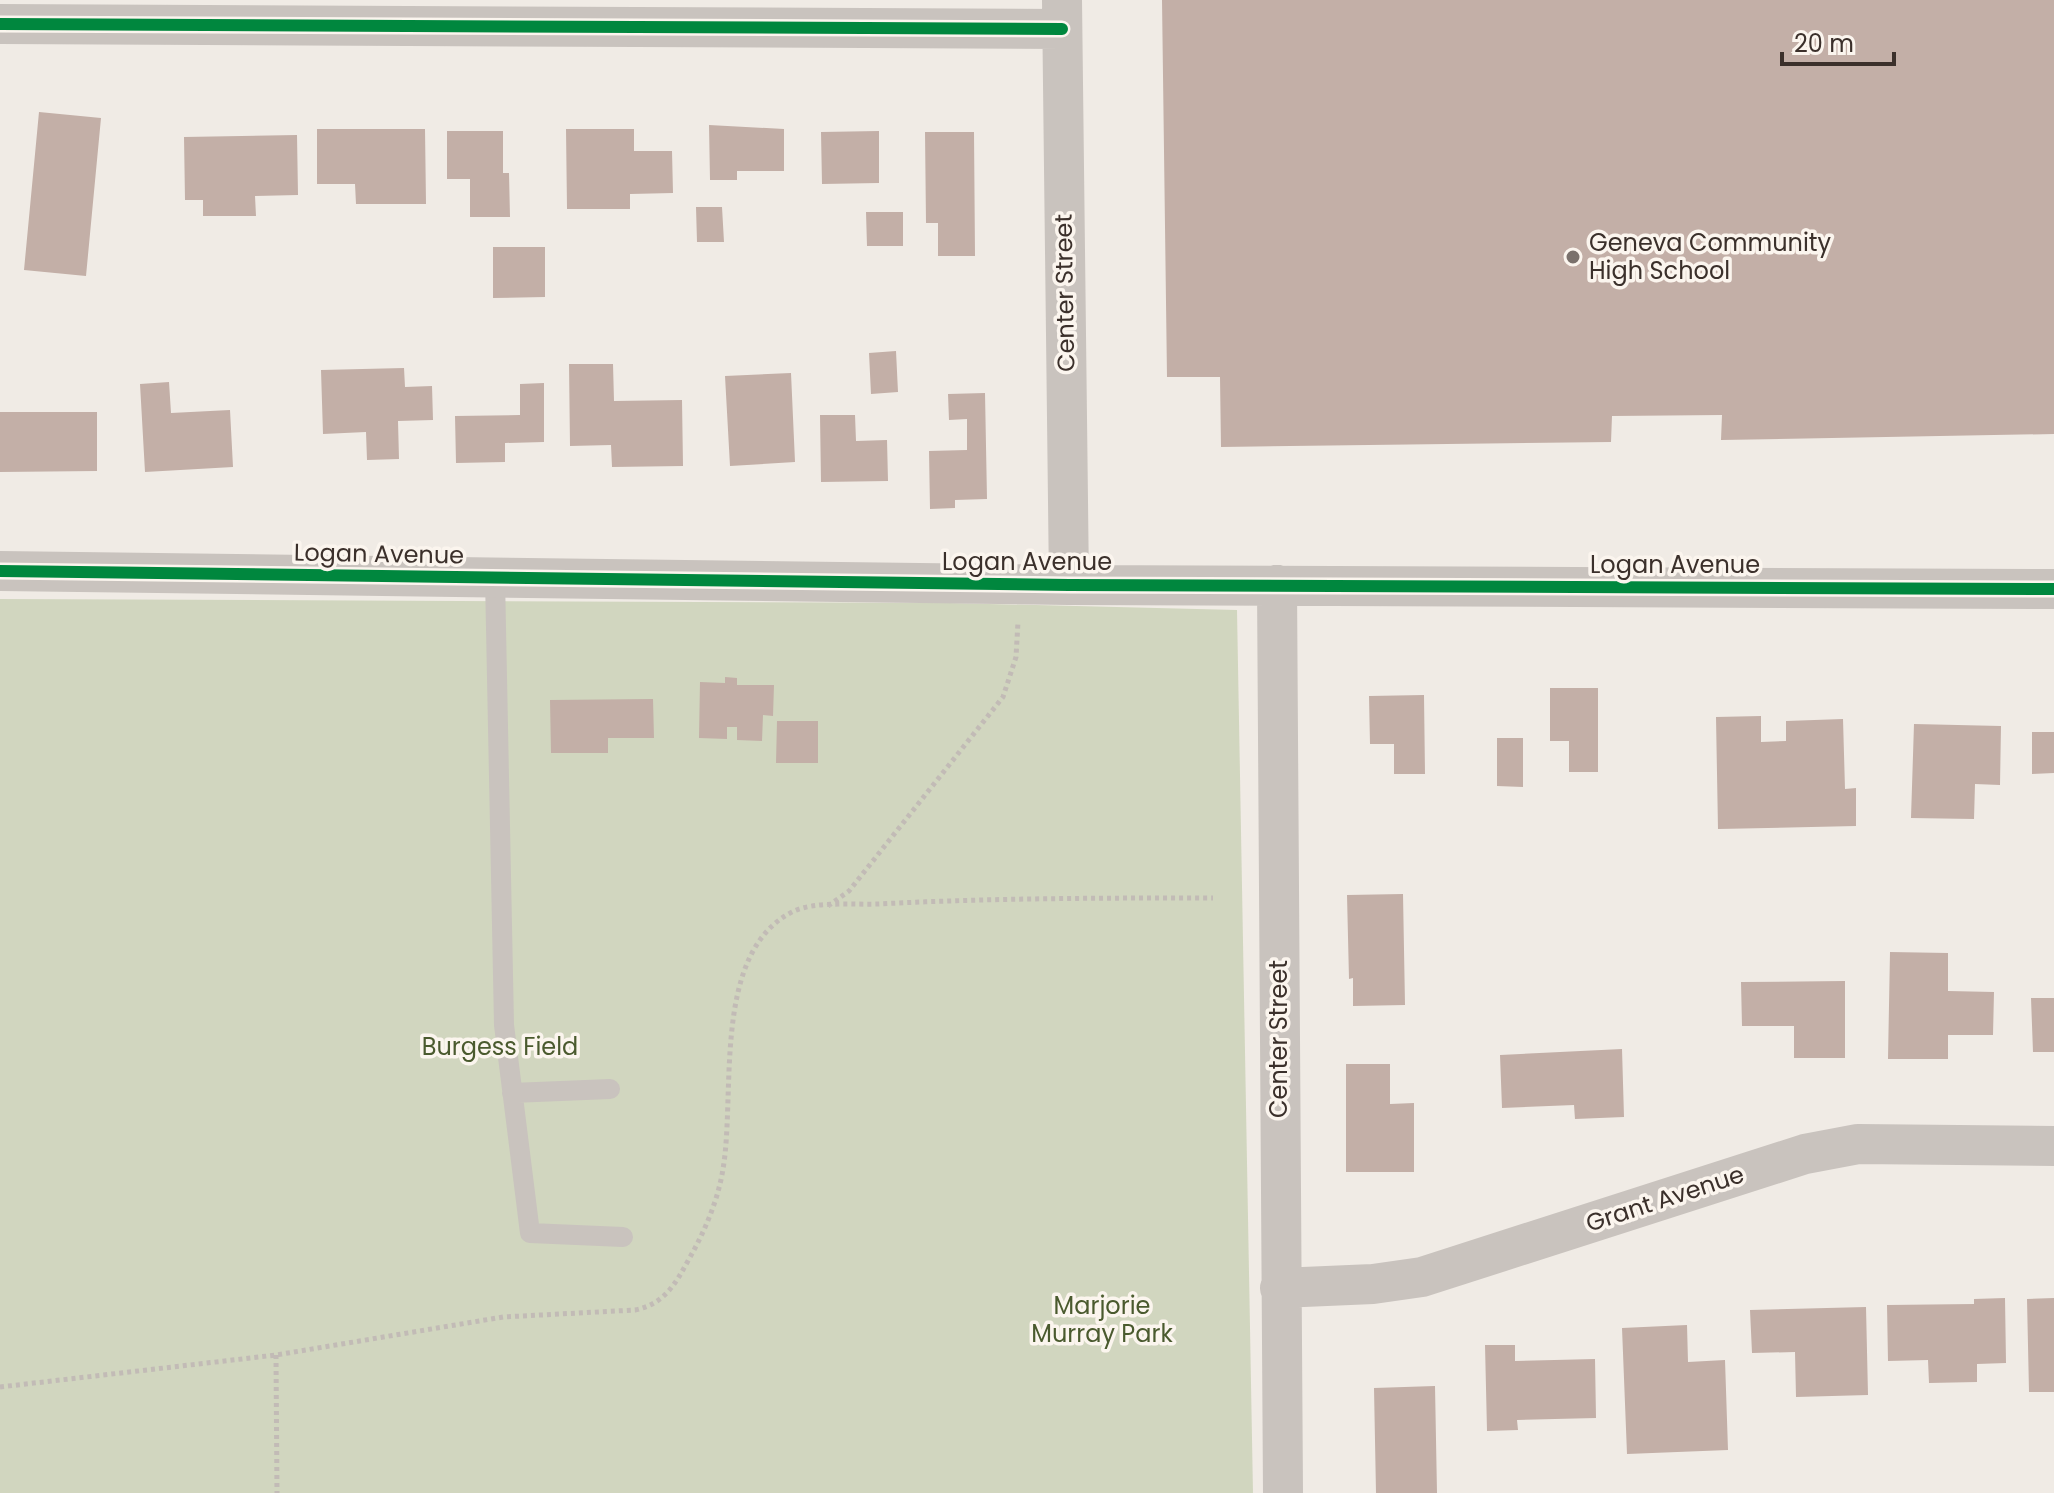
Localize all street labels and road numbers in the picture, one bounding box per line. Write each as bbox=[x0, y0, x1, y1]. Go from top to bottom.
street label: Center Street bbox=[1047, 214, 1082, 372]
street label: Logan Avenue bbox=[294, 536, 464, 571]
street label: Logan Avenue bbox=[942, 545, 1112, 578]
street label: Logan Avenue bbox=[1590, 548, 1760, 581]
street label: Center Street bbox=[1262, 960, 1295, 1118]
street label: Grant Avenue bbox=[1582, 1157, 1748, 1240]

